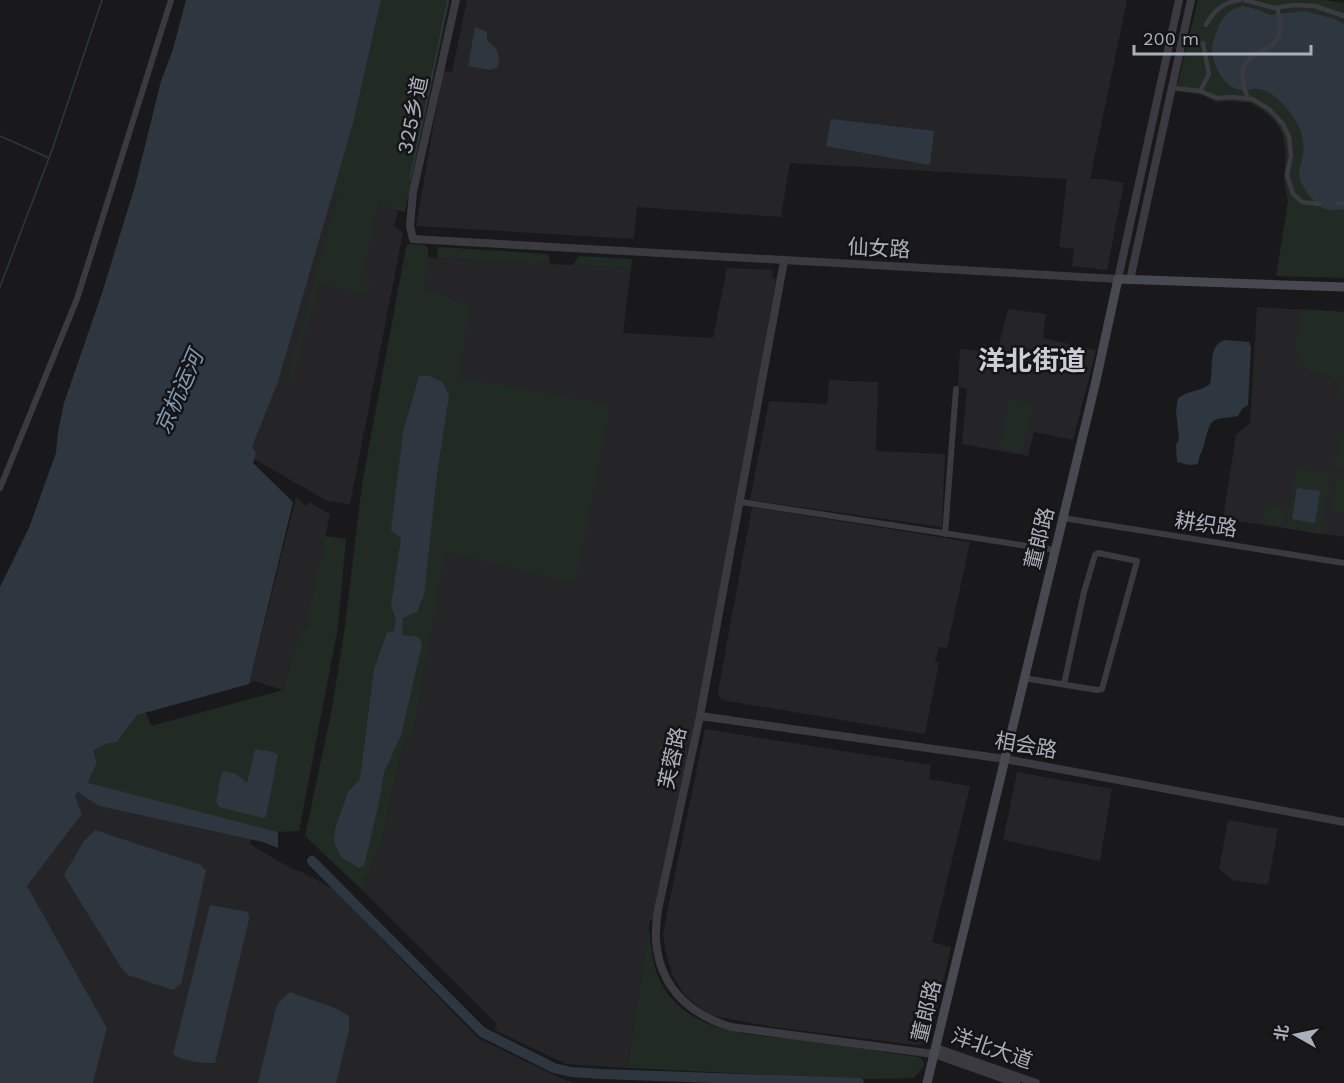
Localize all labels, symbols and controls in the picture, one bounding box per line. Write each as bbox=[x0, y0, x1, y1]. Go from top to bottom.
scale bar bbox=[1134, 18, 1311, 56]
text: 200 m bbox=[1143, 28, 1199, 49]
street label: 325乡道 bbox=[392, 74, 432, 156]
street label: 仙女路 bbox=[847, 234, 911, 262]
water label: 京杭运河 bbox=[150, 343, 210, 437]
district label: 洋北街道 bbox=[978, 345, 1086, 377]
street label: 董郎路 bbox=[1019, 504, 1059, 572]
street label: 耕织路 bbox=[1173, 507, 1239, 541]
street label: 芙蓉路 bbox=[653, 725, 691, 791]
street label: 相会路 bbox=[993, 727, 1059, 763]
street label: 董郎路 bbox=[906, 977, 946, 1045]
north arrow bbox=[1266, 1005, 1326, 1065]
street label: 洋北大道 bbox=[948, 1023, 1036, 1073]
text: 北 bbox=[1271, 1023, 1292, 1042]

